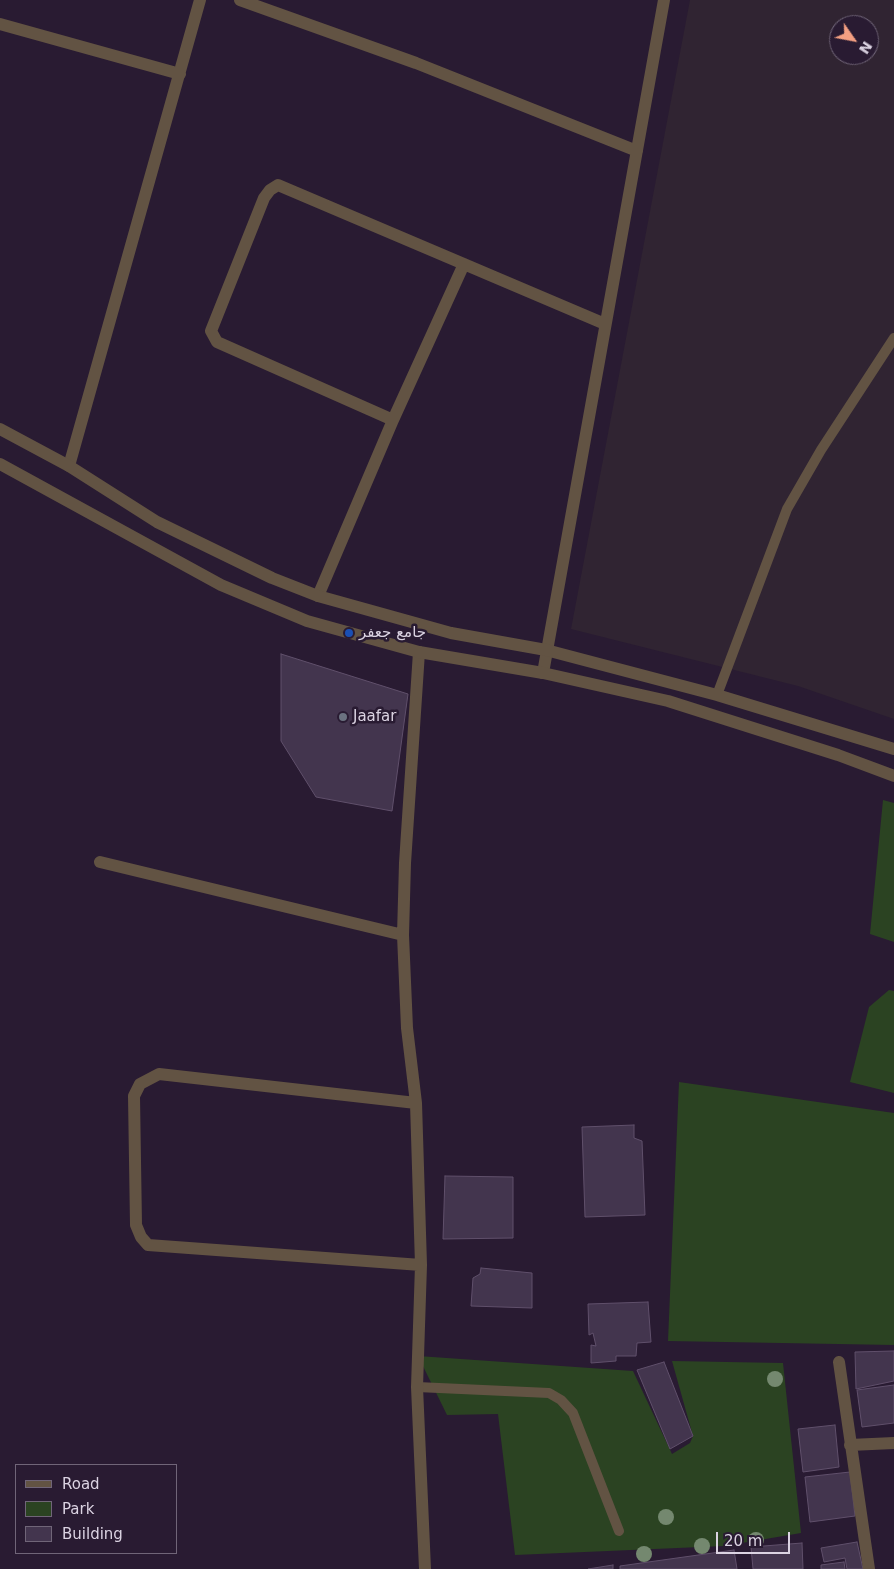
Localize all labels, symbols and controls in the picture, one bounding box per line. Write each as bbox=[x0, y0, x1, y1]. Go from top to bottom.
north arrow bbox=[829, 15, 879, 65]
text: N bbox=[856, 38, 876, 57]
place label: جامع جعفر bbox=[359, 624, 426, 642]
marker: جامع جعفر bbox=[343, 627, 355, 639]
place label: Jaafar bbox=[353, 708, 396, 726]
marker: Jaafar bbox=[337, 711, 349, 723]
legend bbox=[15, 1464, 178, 1554]
text: Road bbox=[62, 1475, 100, 1493]
text: Park bbox=[62, 1500, 94, 1518]
scale bar bbox=[719, 1522, 793, 1554]
text: Building bbox=[62, 1525, 123, 1543]
text: 20 m bbox=[724, 1532, 762, 1550]

